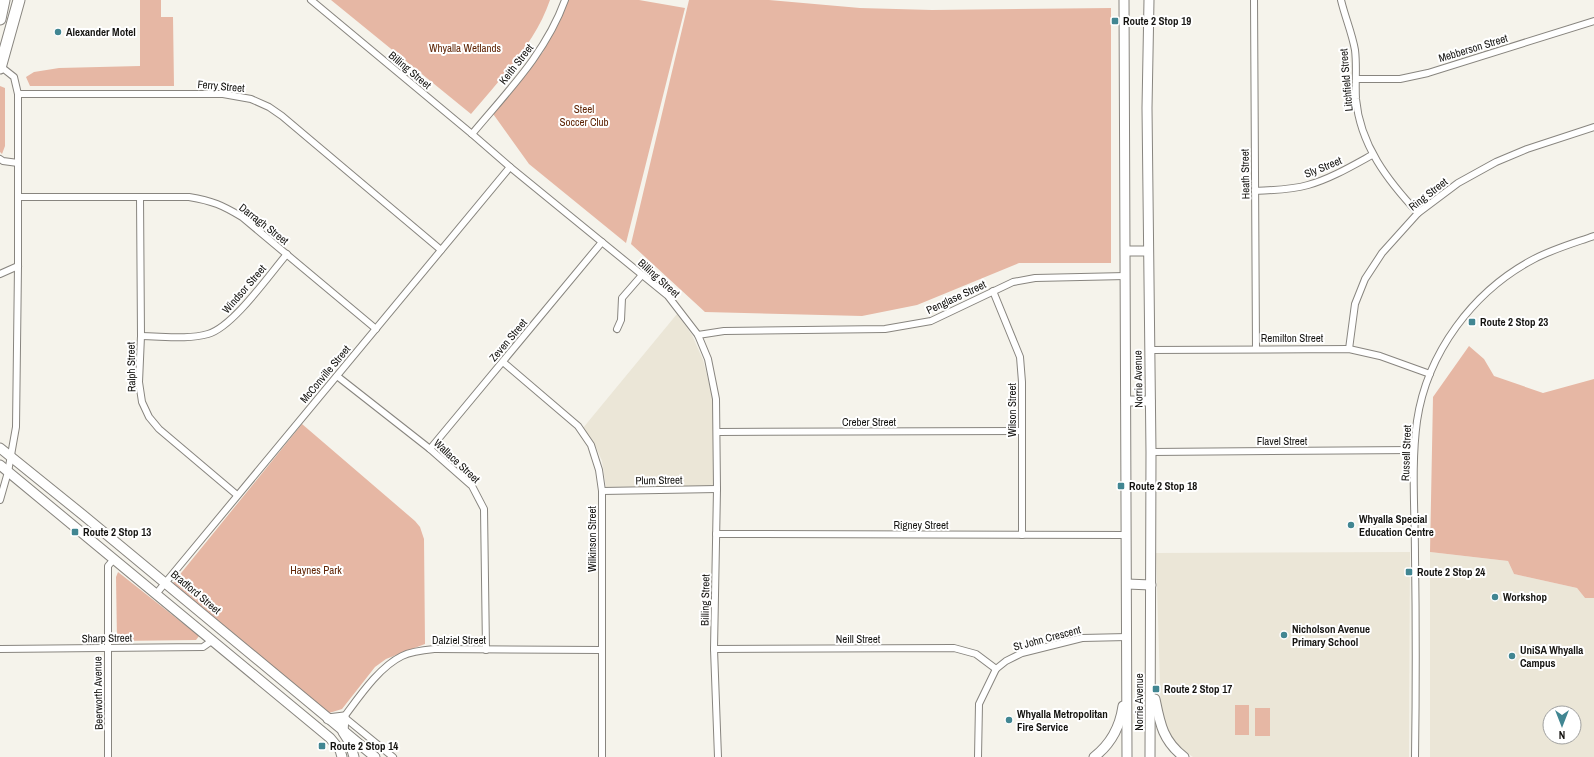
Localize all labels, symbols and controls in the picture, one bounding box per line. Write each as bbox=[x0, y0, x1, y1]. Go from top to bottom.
place label: Route 2 Stop 19 bbox=[1123, 14, 1191, 28]
marker: Route 2 Stop 19 bbox=[1110, 16, 1120, 26]
place label: Alexander Motel bbox=[66, 25, 136, 39]
marker: Alexander Motel bbox=[53, 27, 63, 37]
street label: Mebberson Street bbox=[1437, 31, 1510, 65]
park label: Whyalla Wetlands bbox=[429, 41, 502, 55]
street label: Keith Street bbox=[496, 41, 536, 87]
street label: Litchfield Street bbox=[1336, 47, 1356, 112]
street label: Billing Street bbox=[386, 48, 435, 92]
street label: Ferry Street bbox=[197, 77, 246, 95]
park label: Steel Soccer Club bbox=[559, 102, 609, 129]
street label: Heath Street bbox=[1238, 148, 1252, 199]
street label: Sly Street bbox=[1302, 153, 1344, 181]
street label: Ring Street bbox=[1406, 174, 1451, 214]
street label: Darragh Street bbox=[236, 200, 292, 248]
street label: Billing Street bbox=[635, 256, 683, 301]
street label: Windsor Street bbox=[219, 261, 269, 316]
street label: Penglase Street bbox=[924, 277, 988, 317]
street label: Zeven Street bbox=[486, 315, 530, 364]
place label: Route 2 Stop 23 bbox=[1480, 315, 1548, 329]
marker: Route 2 Stop 23 bbox=[1467, 317, 1477, 327]
street label: Remilton Street bbox=[1261, 331, 1324, 345]
street label: Ralph Street bbox=[124, 341, 138, 392]
street label: McConville Street bbox=[297, 342, 354, 406]
street label: Norrie Avenue bbox=[1130, 350, 1146, 408]
street label: Wilson Street bbox=[1005, 382, 1019, 437]
street label: Creber Street bbox=[842, 415, 897, 429]
street label: Russell Street bbox=[1398, 424, 1414, 481]
street label: Flavel Street bbox=[1257, 434, 1308, 448]
street label: Wallace Street bbox=[431, 436, 483, 486]
street label: Plum Street bbox=[635, 473, 683, 487]
place label: Route 2 Stop 18 bbox=[1129, 479, 1197, 493]
marker: Route 2 Stop 18 bbox=[1116, 481, 1126, 491]
street label: Wilkinson Street bbox=[585, 505, 599, 572]
place label: Whyalla Special Education Centre bbox=[1359, 512, 1434, 539]
street label: Rigney Street bbox=[893, 518, 949, 532]
marker: Whyalla Special Education Centre bbox=[1346, 520, 1356, 530]
place label: Route 2 Stop 13 bbox=[83, 525, 151, 539]
marker: Route 2 Stop 13 bbox=[70, 527, 80, 537]
park label: Haynes Park bbox=[290, 563, 342, 577]
place label: Route 2 Stop 24 bbox=[1417, 565, 1485, 579]
street label: Bradford Street bbox=[168, 567, 224, 617]
marker: Route 2 Stop 24 bbox=[1404, 567, 1414, 577]
street label: Billing Street bbox=[698, 574, 712, 626]
place label: Workshop bbox=[1503, 590, 1547, 604]
marker: Workshop bbox=[1490, 592, 1500, 602]
street label: St John Crescent bbox=[1012, 622, 1083, 654]
place label: Nicholson Avenue Primary School bbox=[1292, 622, 1370, 649]
marker: Nicholson Avenue Primary School bbox=[1279, 630, 1289, 640]
street label: Sharp Street bbox=[82, 631, 133, 645]
street label: Neill Street bbox=[836, 632, 881, 646]
street label: Dalziel Street bbox=[432, 633, 487, 647]
place label: UniSA Whyalla Campus bbox=[1520, 643, 1583, 670]
marker: UniSA Whyalla Campus bbox=[1507, 651, 1517, 661]
street label: Beerworth Avenue bbox=[90, 656, 106, 730]
street label: Norrie Avenue bbox=[1132, 673, 1146, 731]
place label: Route 2 Stop 17 bbox=[1164, 682, 1232, 696]
marker: Route 2 Stop 17 bbox=[1151, 684, 1161, 694]
north arrow bbox=[1542, 705, 1582, 745]
place label: Whyalla Metropolitan Fire Service bbox=[1017, 707, 1108, 734]
marker: Whyalla Metropolitan Fire Service bbox=[1004, 715, 1014, 725]
text: N bbox=[1559, 728, 1565, 742]
place label: Route 2 Stop 14 bbox=[330, 739, 398, 753]
marker: Route 2 Stop 14 bbox=[317, 741, 327, 751]

